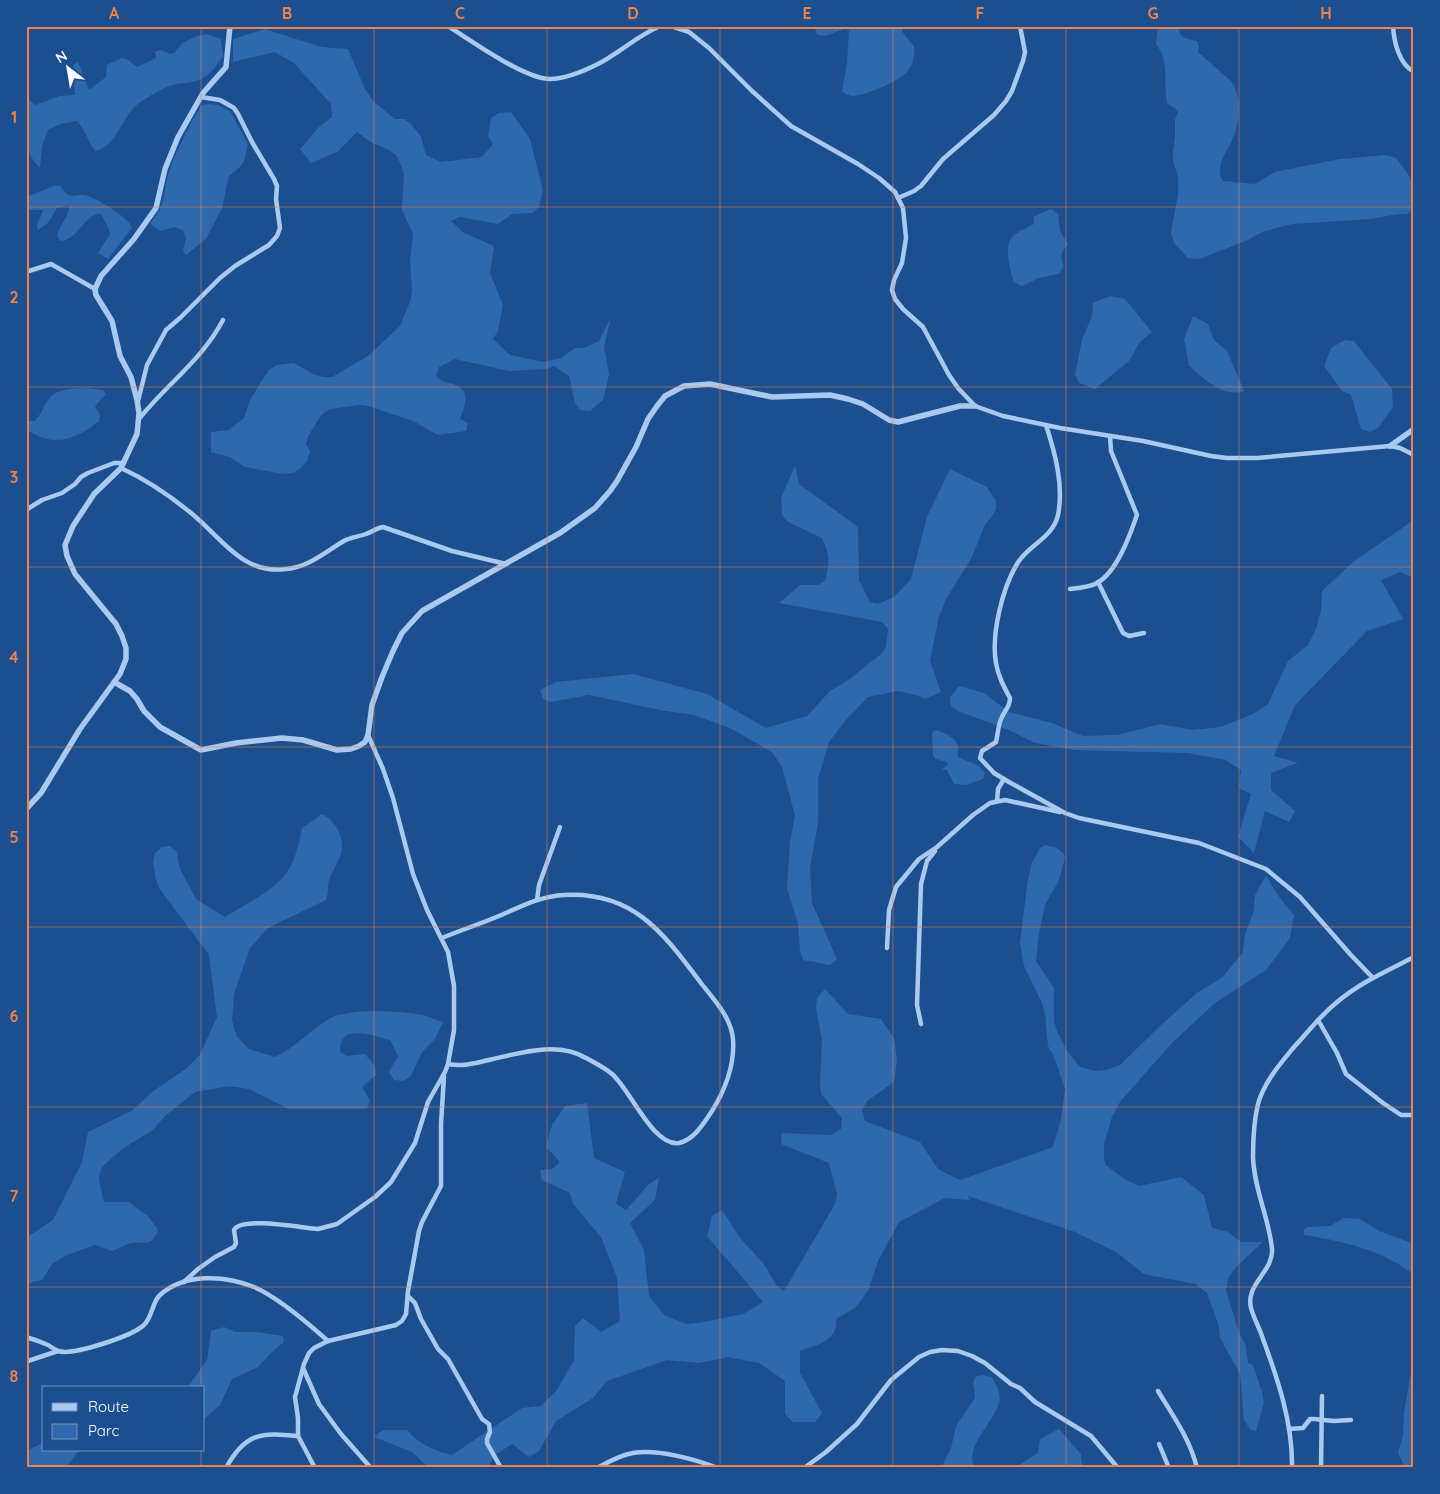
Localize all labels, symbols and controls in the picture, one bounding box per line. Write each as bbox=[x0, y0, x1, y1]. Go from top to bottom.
text: A bbox=[109, 3, 120, 23]
text: B bbox=[282, 3, 292, 23]
text: C bbox=[455, 3, 465, 23]
text: D bbox=[627, 3, 639, 23]
text: E bbox=[802, 3, 812, 23]
text: F bbox=[976, 3, 985, 23]
text: G bbox=[1147, 3, 1159, 23]
text: H bbox=[1320, 3, 1332, 23]
north arrow bbox=[42, 42, 92, 92]
text: N bbox=[52, 46, 70, 67]
text: 1 bbox=[11, 107, 17, 127]
text: 2 bbox=[9, 287, 19, 307]
text: 3 bbox=[10, 467, 18, 487]
text: 4 bbox=[9, 647, 19, 667]
text: 5 bbox=[9, 827, 19, 847]
text: 6 bbox=[10, 1006, 19, 1026]
text: 7 bbox=[10, 1186, 19, 1206]
text: 8 bbox=[10, 1366, 19, 1386]
legend bbox=[42, 1386, 205, 1452]
text: Route bbox=[88, 1397, 129, 1416]
text: Parc bbox=[88, 1421, 119, 1440]

